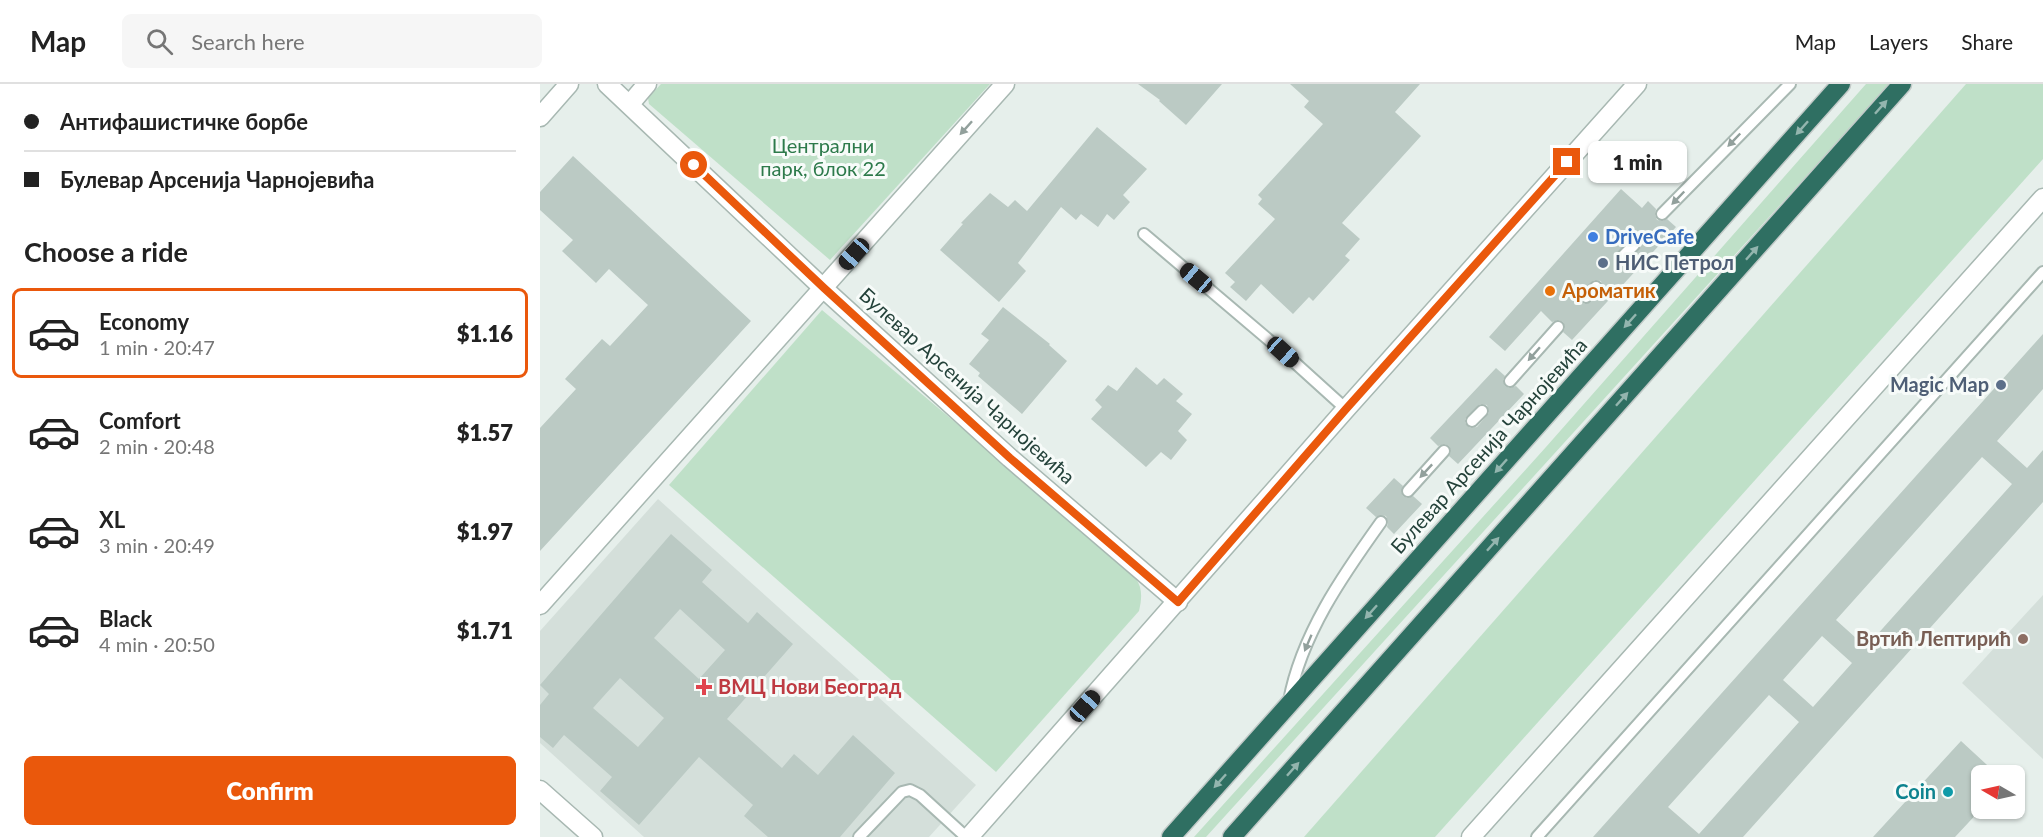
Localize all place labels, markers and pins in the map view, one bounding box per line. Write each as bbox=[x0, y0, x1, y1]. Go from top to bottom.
place label: DriveCafe bbox=[1605, 224, 1695, 248]
marker: DriveCafe bbox=[1586, 230, 1600, 244]
place label: НИС Петрол bbox=[1615, 250, 1734, 274]
marker: НИС Петрол bbox=[1596, 256, 1610, 270]
place label: Ароматик bbox=[1561, 278, 1656, 302]
marker: Ароматик bbox=[1543, 284, 1557, 298]
place label: Magic Map bbox=[1890, 372, 1989, 396]
marker: Magic Map bbox=[1994, 378, 2008, 392]
place label: Вртић Лептирић bbox=[1856, 626, 2011, 650]
marker: Вртић Лептирић bbox=[2016, 632, 2030, 646]
place label: ВМЦ Нови Београд bbox=[718, 674, 902, 698]
marker: ВМЦ Нови Београд bbox=[695, 678, 713, 696]
place label: Coin bbox=[1895, 779, 1936, 803]
marker: Coin bbox=[1941, 785, 1955, 799]

